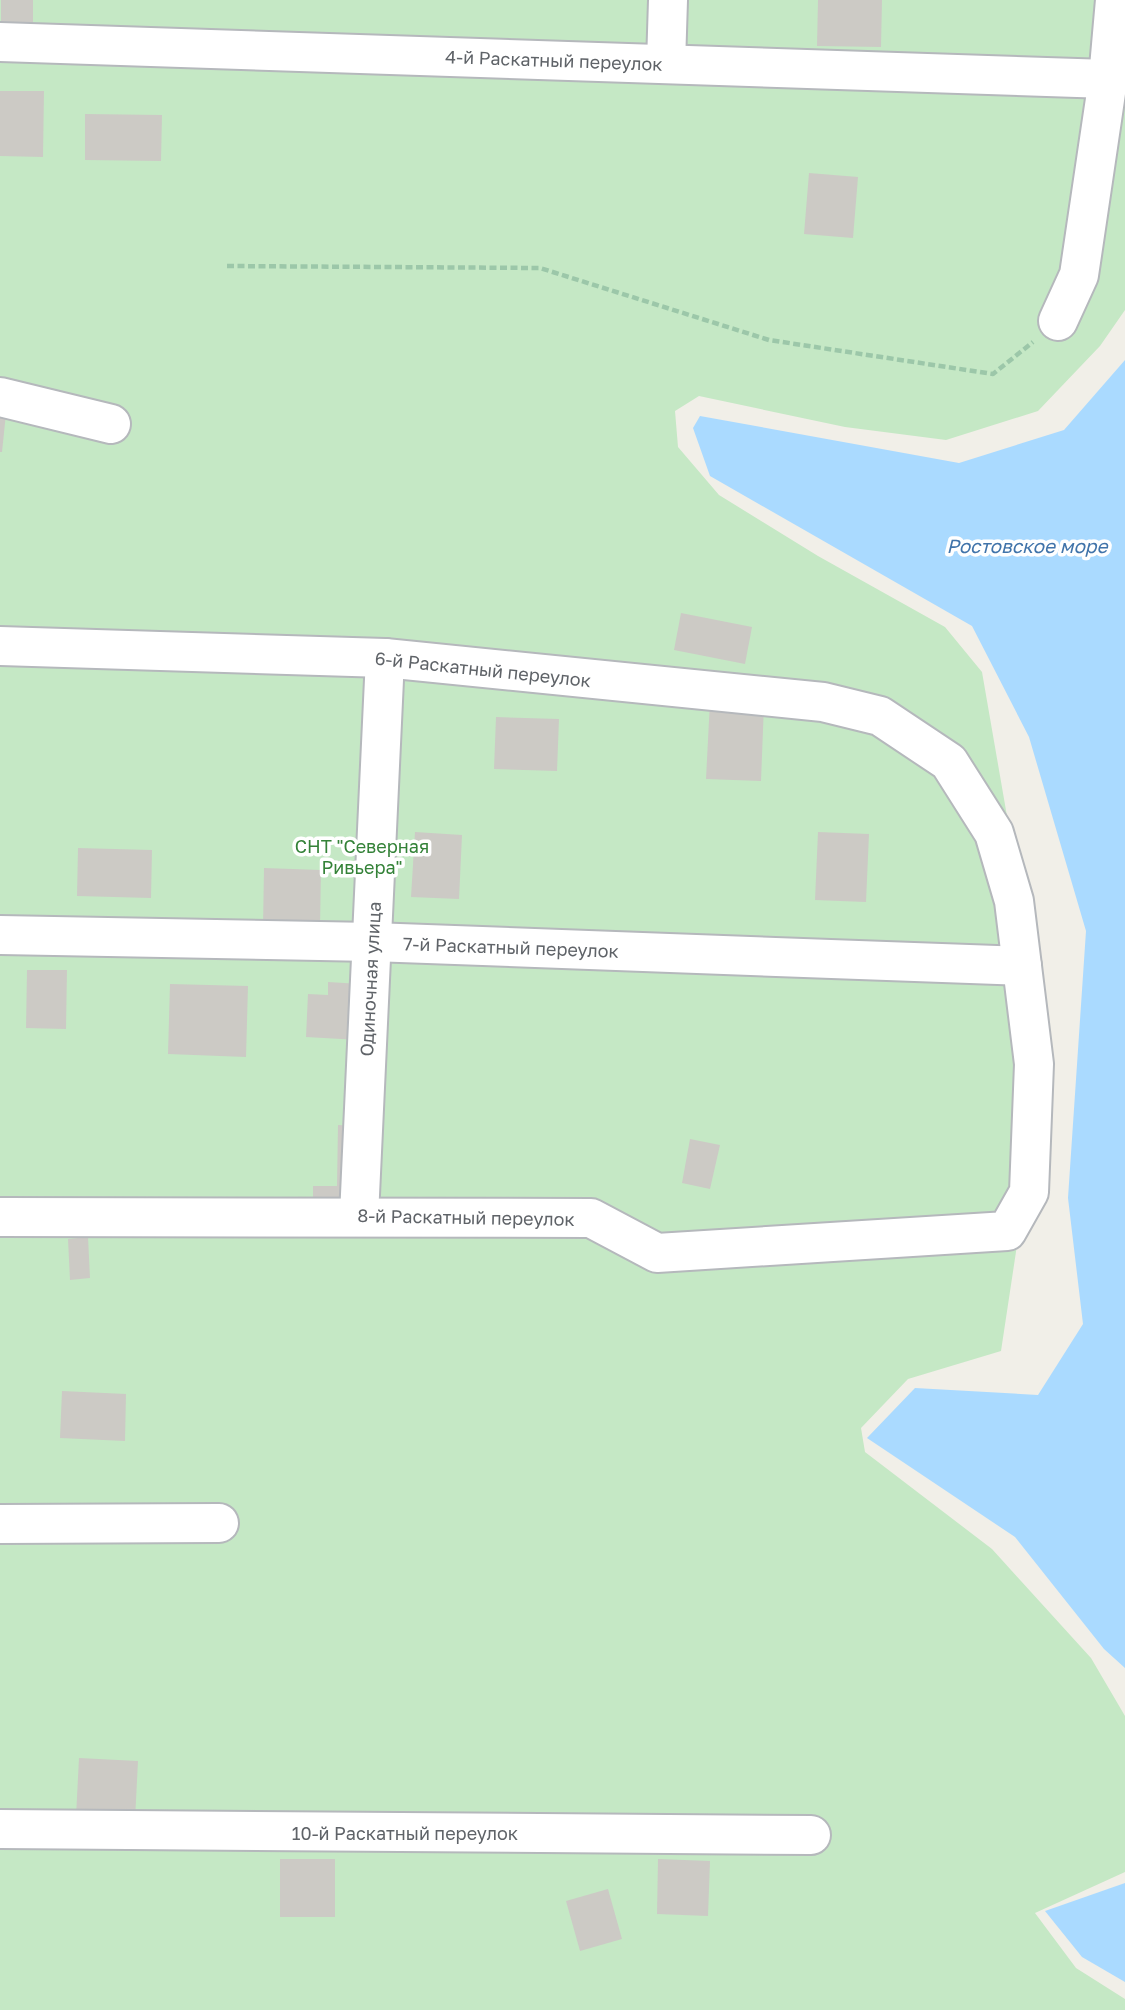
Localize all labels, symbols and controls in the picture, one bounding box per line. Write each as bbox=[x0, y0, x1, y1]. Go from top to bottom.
street label: 4-й Раскатный переулок bbox=[445, 45, 663, 75]
water label: Ростовское море bbox=[946, 534, 1110, 557]
street label: 6-й Раскатный переулок bbox=[374, 647, 592, 691]
park label: СНТ "Северная Ривьера" bbox=[295, 835, 429, 878]
street label: Одиночная улица bbox=[355, 901, 385, 1057]
street label: 7-й Раскатный переулок bbox=[403, 932, 619, 962]
street label: 8-й Раскатный переулок bbox=[357, 1204, 575, 1230]
street label: 10-й Раскатный переулок bbox=[292, 1822, 518, 1844]

